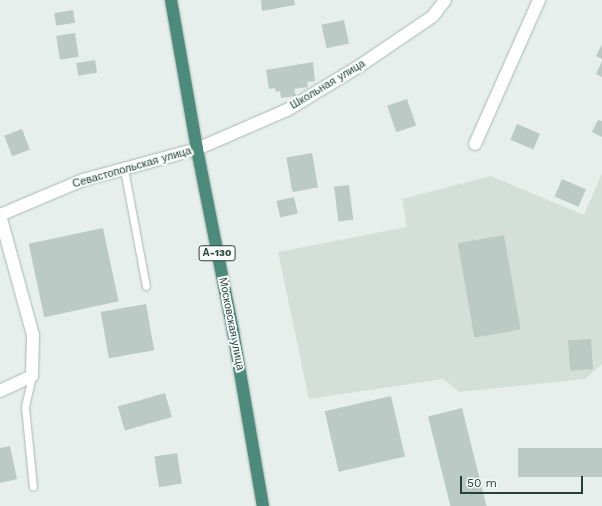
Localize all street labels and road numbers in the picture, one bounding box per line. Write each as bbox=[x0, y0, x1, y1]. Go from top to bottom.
street label: Школьная улица bbox=[288, 57, 368, 113]
street label: Севастопольская улица bbox=[71, 145, 193, 191]
road number: А-130 bbox=[198, 245, 236, 261]
street label: Московская улица bbox=[216, 276, 246, 372]

